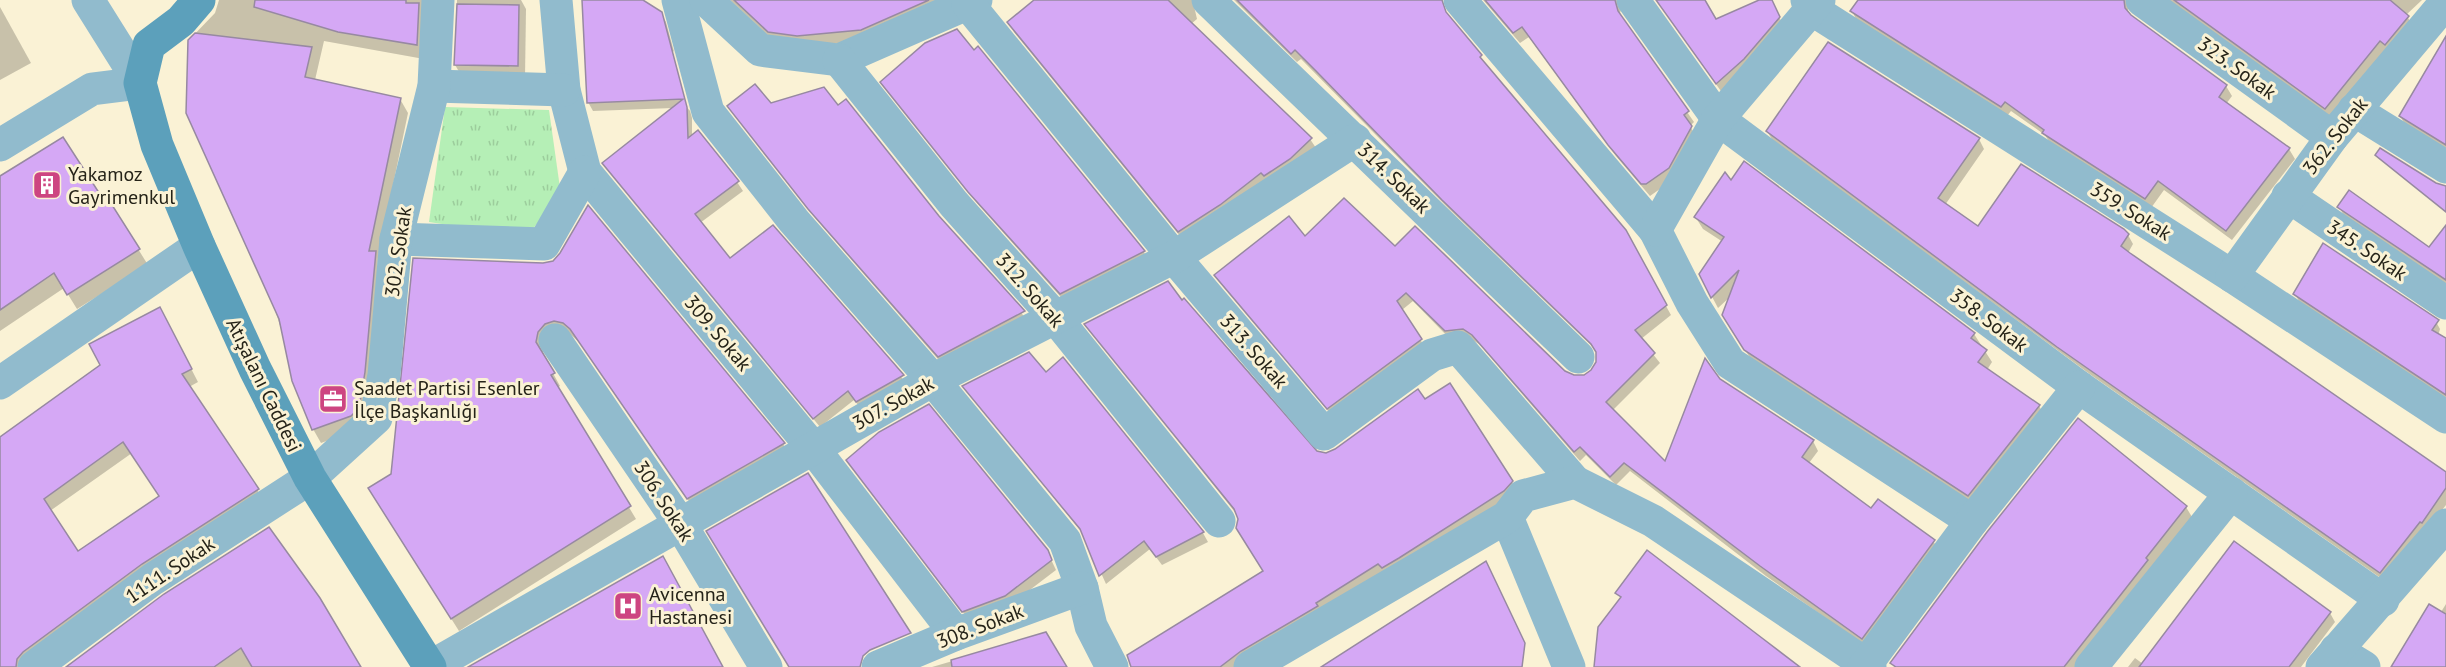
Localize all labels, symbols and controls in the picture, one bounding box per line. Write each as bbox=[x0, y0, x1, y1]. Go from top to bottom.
street label: 323. Sokak bbox=[2192, 31, 2282, 106]
street label: 362. Sokak bbox=[2297, 92, 2374, 180]
street label: 314. Sokak bbox=[1352, 137, 1436, 219]
place label: Yakamoz Gayrimenkul bbox=[68, 161, 175, 210]
building icon: Yakamoz Gayrimenkul bbox=[31, 169, 63, 201]
street label: 359. Sokak bbox=[2085, 176, 2177, 246]
street label: 302. Sokak bbox=[379, 205, 417, 299]
street label: 345. Sokak bbox=[2322, 214, 2412, 287]
street label: 312. Sokak bbox=[990, 247, 1070, 333]
street label: 358. Sokak bbox=[1945, 282, 2034, 358]
street label: 309. Sokak bbox=[679, 290, 758, 377]
street label: 313. Sokak bbox=[1214, 308, 1294, 394]
street label: Atışalanı Caddesi bbox=[220, 314, 308, 456]
street label: 307. Sokak bbox=[848, 370, 939, 436]
place label: Saadet Partisi Esenler İlçe Başkanlığı bbox=[354, 375, 540, 424]
office icon: Saadet Partisi Esenler İlçe Başkanlığı bbox=[317, 383, 349, 415]
street label: 306. Sokak bbox=[628, 456, 700, 547]
street label: 1111. Sokak bbox=[120, 530, 220, 609]
place label: Avicenna Hastanesi bbox=[649, 581, 732, 630]
hospital icon: Avicenna Hastanesi bbox=[612, 590, 644, 622]
street label: 308. Sokak bbox=[933, 597, 1028, 654]

